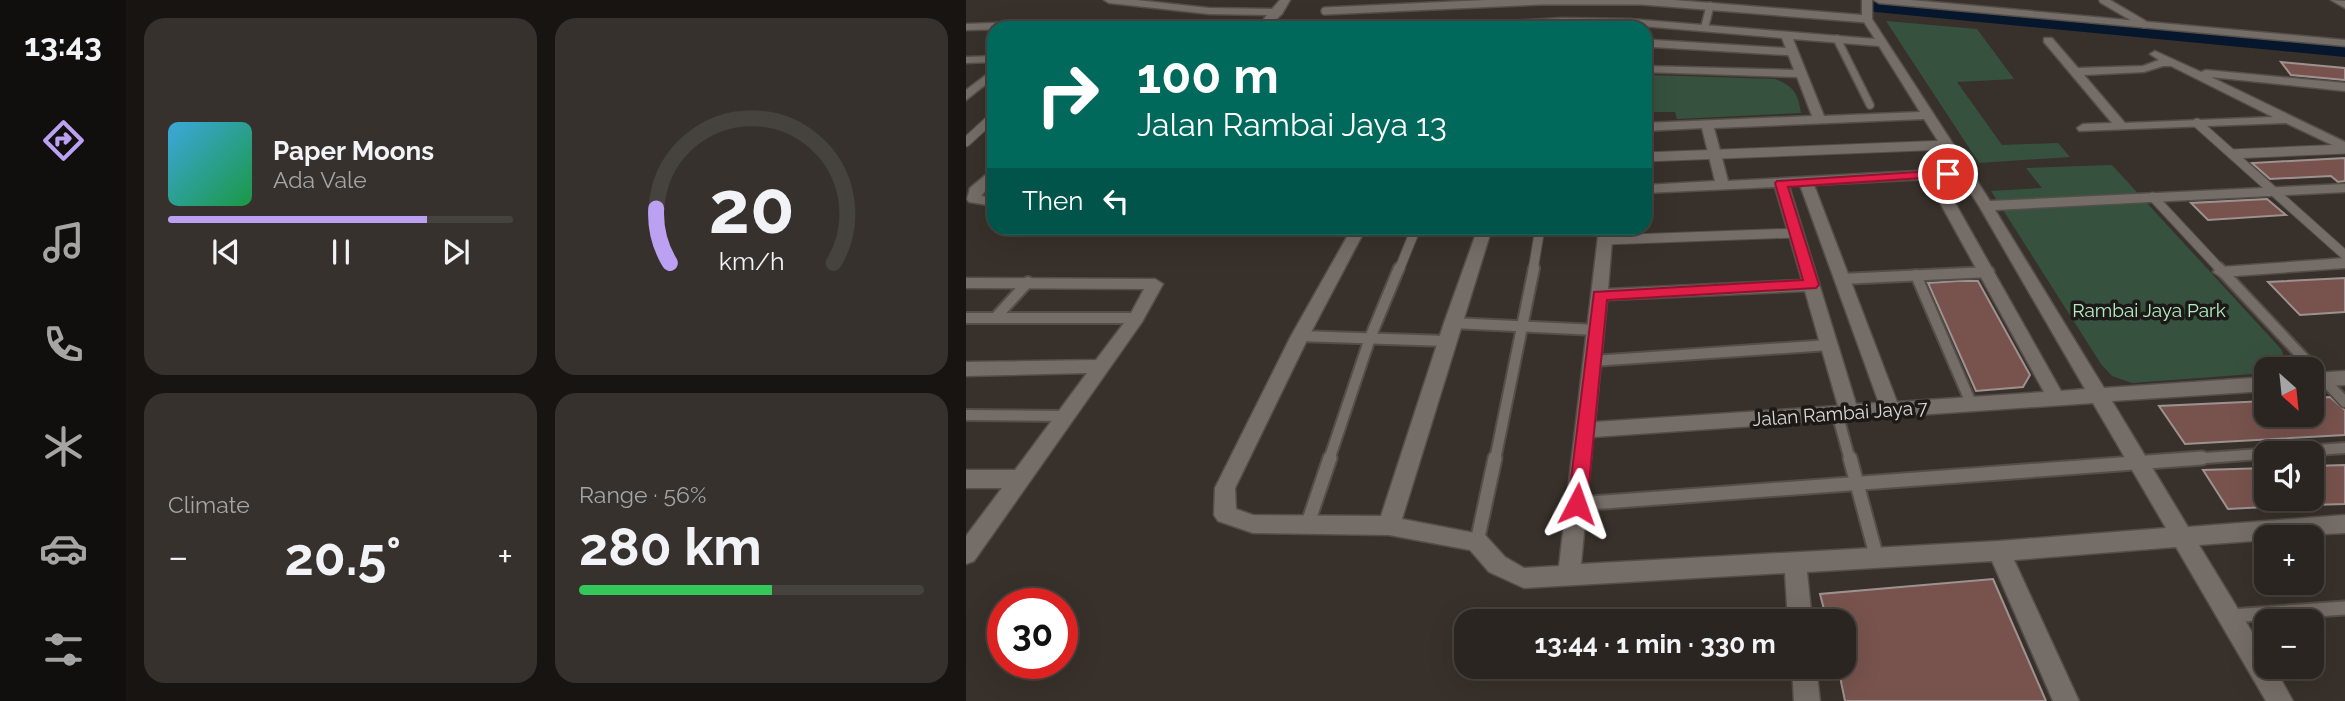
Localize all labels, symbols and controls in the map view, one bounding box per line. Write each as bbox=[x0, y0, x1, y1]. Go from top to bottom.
text: 13:43 bbox=[24, 26, 102, 63]
text: 100 m bbox=[1137, 47, 1279, 104]
icon: right bbox=[1022, 49, 1113, 140]
text: Jalan Rambai Jaya 13 bbox=[1137, 106, 1447, 143]
icon: directions bbox=[39, 116, 88, 165]
text: Paper Moons bbox=[273, 136, 434, 166]
pin bbox=[1918, 144, 1978, 204]
icon: arrive bbox=[1929, 155, 1967, 193]
text: 20 bbox=[709, 165, 794, 250]
text: Ada Vale bbox=[273, 166, 367, 193]
icon: left bbox=[1097, 182, 1135, 220]
text: Then bbox=[1022, 186, 1083, 216]
icon: music bbox=[39, 218, 88, 267]
icon: previous bbox=[207, 233, 245, 271]
icon: pause bbox=[322, 233, 360, 271]
icon: next bbox=[437, 233, 475, 271]
text: km/h bbox=[719, 246, 784, 276]
park label: Rambai Jaya Park bbox=[2072, 299, 2226, 321]
icon: phone bbox=[39, 320, 88, 369]
north arrow bbox=[2254, 357, 2324, 427]
map controls bbox=[2254, 357, 2324, 679]
street label: Jalan Rambai Jaya 7 bbox=[1752, 396, 1928, 430]
icon: climate bbox=[39, 422, 88, 471]
button: sound bbox=[2254, 441, 2324, 511]
position arrow bbox=[1540, 467, 1614, 541]
text: Range · 56% bbox=[579, 481, 706, 508]
text: Climate bbox=[168, 491, 250, 518]
text: 280 km bbox=[579, 516, 762, 577]
icon: car bbox=[39, 524, 88, 573]
button: + bbox=[2254, 525, 2324, 595]
text: 20.5° bbox=[285, 526, 401, 587]
text: − bbox=[168, 534, 188, 579]
text: + bbox=[497, 534, 513, 579]
speed limit sign: 30 bbox=[987, 588, 1078, 679]
button: − bbox=[2254, 609, 2324, 679]
icon: filters bbox=[39, 625, 88, 674]
text: 13:44 · 1 min · 330 m bbox=[1534, 629, 1776, 659]

